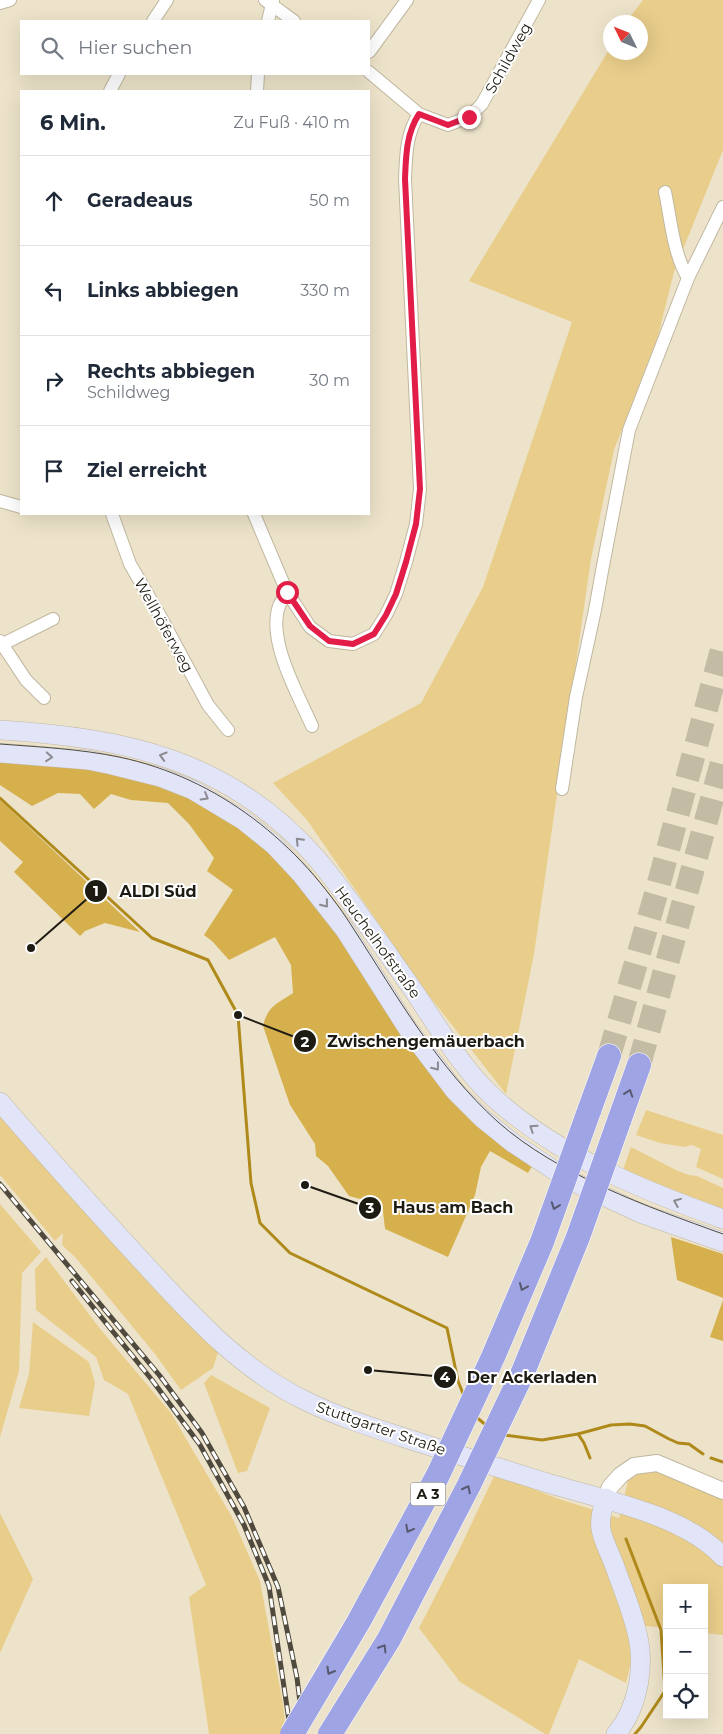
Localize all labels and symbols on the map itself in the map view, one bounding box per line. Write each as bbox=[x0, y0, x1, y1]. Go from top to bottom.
north arrow bbox=[603, 15, 648, 60]
street label: Schildweg bbox=[481, 19, 535, 97]
route end bbox=[458, 106, 481, 129]
street label: Wellhöferweg bbox=[130, 574, 198, 676]
route start bbox=[276, 581, 299, 604]
one-way arrow bbox=[45, 751, 53, 762]
one-way arrow bbox=[159, 751, 167, 761]
one-way arrow bbox=[199, 791, 208, 801]
one-way arrow bbox=[296, 838, 305, 847]
callout: ALDI Süd bbox=[84, 875, 206, 906]
text: 1 bbox=[93, 881, 99, 900]
text: ALDI Süd bbox=[118, 882, 197, 901]
street label: Heuchelhofstraße bbox=[331, 882, 425, 1002]
one-way arrow bbox=[319, 898, 327, 907]
callout: Zwischengemäuerbach bbox=[293, 1026, 535, 1057]
text: 2 bbox=[301, 1032, 310, 1051]
text: Zwischengemäuerbach bbox=[327, 1032, 525, 1051]
one-way arrow bbox=[430, 1061, 439, 1071]
one-way arrow bbox=[623, 1089, 633, 1098]
one-way arrow bbox=[529, 1125, 538, 1135]
callout: Haus am Bach bbox=[358, 1192, 523, 1223]
one-way arrow bbox=[673, 1197, 682, 1208]
text: 3 bbox=[365, 1198, 375, 1217]
text: Haus am Bach bbox=[393, 1198, 513, 1217]
one-way arrow bbox=[551, 1201, 561, 1210]
one-way arrow bbox=[518, 1282, 529, 1291]
callout: Der Ackerladen bbox=[432, 1362, 607, 1393]
text: 4 bbox=[440, 1367, 451, 1386]
text: Der Ackerladen bbox=[467, 1368, 597, 1387]
street label: Stuttgarter Straße bbox=[314, 1397, 448, 1459]
road number: A 3 bbox=[410, 1482, 446, 1506]
one-way arrow bbox=[461, 1485, 471, 1494]
one-way arrow bbox=[405, 1524, 415, 1533]
one-way arrow bbox=[377, 1644, 387, 1653]
one-way arrow bbox=[326, 1666, 336, 1675]

